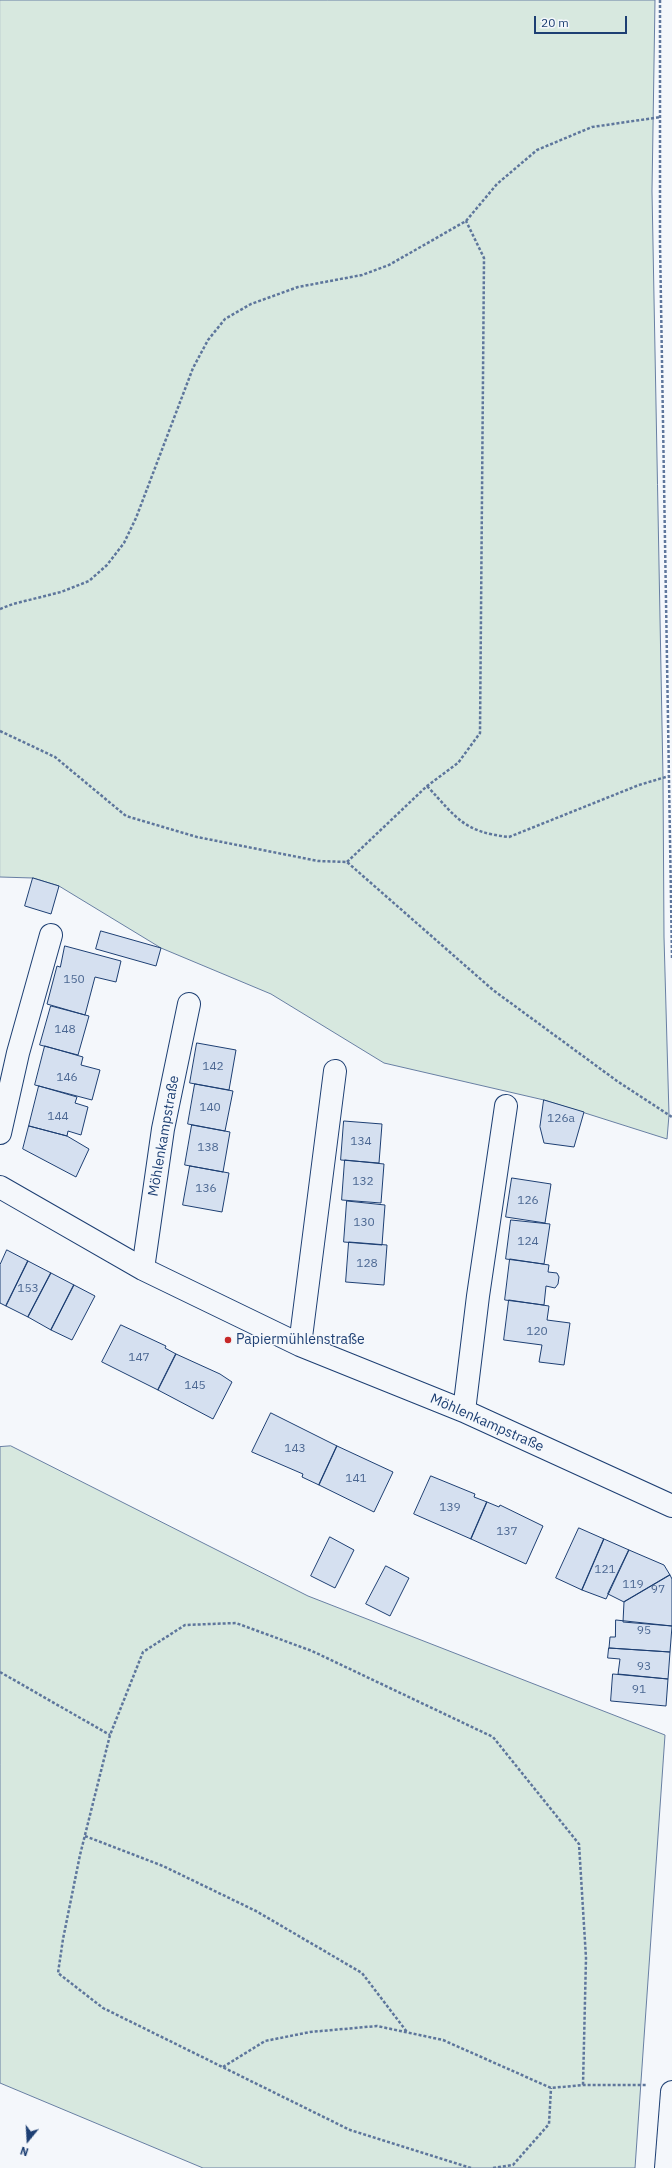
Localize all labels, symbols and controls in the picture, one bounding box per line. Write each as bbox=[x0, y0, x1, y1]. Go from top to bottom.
scale bar bbox=[536, 8, 629, 34]
text: 20 m bbox=[541, 15, 569, 30]
house number: 150 bbox=[63, 973, 85, 987]
house number: 148 bbox=[54, 1023, 76, 1037]
house number: 142 bbox=[202, 1060, 224, 1074]
house number: 146 bbox=[56, 1071, 78, 1085]
street label: Möhlenkampstraße bbox=[145, 1074, 183, 1198]
house number: 140 bbox=[199, 1101, 221, 1115]
house number: 144 bbox=[47, 1110, 69, 1124]
house number: 126a bbox=[547, 1112, 575, 1126]
house number: 134 bbox=[350, 1135, 372, 1149]
house number: 138 bbox=[197, 1141, 219, 1155]
house number: 132 bbox=[352, 1175, 374, 1189]
house number: 136 bbox=[195, 1182, 217, 1196]
house number: 126 bbox=[517, 1194, 539, 1208]
house number: 130 bbox=[353, 1216, 375, 1230]
house number: 124 bbox=[517, 1235, 539, 1249]
house number: 128 bbox=[356, 1257, 378, 1271]
house number: 153 bbox=[17, 1282, 39, 1296]
house number: 120 bbox=[526, 1325, 548, 1339]
place label: Papiermühlenstraße bbox=[236, 1332, 365, 1348]
marker: Papiermühlenstraße bbox=[223, 1335, 233, 1345]
house number: 147 bbox=[128, 1351, 150, 1365]
house number: 145 bbox=[184, 1379, 206, 1393]
street label: Möhlenkampstraße bbox=[428, 1390, 546, 1456]
house number: 143 bbox=[284, 1442, 306, 1456]
house number: 141 bbox=[345, 1472, 367, 1486]
house number: 139 bbox=[439, 1501, 461, 1515]
house number: 137 bbox=[496, 1525, 518, 1539]
house number: 121 bbox=[594, 1563, 616, 1577]
house number: 119 bbox=[622, 1578, 644, 1592]
house number: 97 bbox=[651, 1583, 665, 1597]
house number: 95 bbox=[637, 1624, 651, 1638]
house number: 93 bbox=[637, 1660, 651, 1674]
house number: 91 bbox=[632, 1683, 646, 1697]
north arrow bbox=[8, 2120, 48, 2160]
text: N bbox=[18, 2144, 30, 2159]

